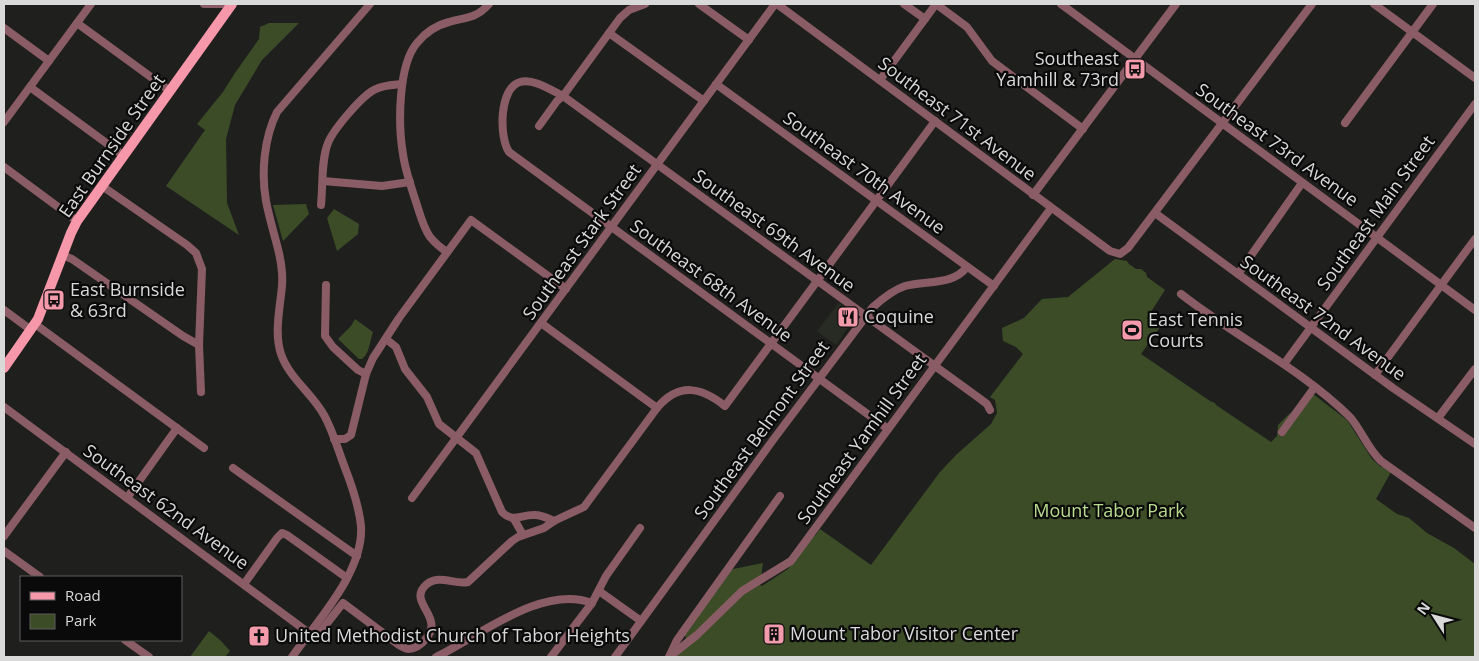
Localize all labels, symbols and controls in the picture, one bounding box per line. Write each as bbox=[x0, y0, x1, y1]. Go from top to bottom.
place label: Southeast Yamhill & 73rd bbox=[996, 46, 1119, 91]
street label: Southeast 71st Avenue bbox=[874, 51, 1041, 186]
bus stop icon: Southeast Yamhill & 73rd bbox=[1123, 57, 1147, 81]
street label: East Burnside Street bbox=[53, 69, 170, 222]
street label: Southeast 73rd Avenue bbox=[1192, 77, 1364, 211]
street label: Southeast 70th Avenue bbox=[779, 105, 950, 239]
street label: Southeast Main Street bbox=[1311, 130, 1439, 295]
street label: Southeast Stark Street bbox=[517, 159, 646, 324]
street label: Southeast 69th Avenue bbox=[689, 163, 860, 297]
street label: Southeast 68th Avenue bbox=[626, 213, 797, 347]
street label: Southeast 72nd Avenue bbox=[1236, 249, 1411, 385]
place label: East Burnside & 63rd bbox=[70, 277, 185, 322]
bus stop icon: East Burnside & 63rd bbox=[42, 288, 66, 312]
place label: Coquine bbox=[864, 304, 934, 328]
restaurant icon: Coquine bbox=[836, 305, 860, 329]
place label: East Tennis Courts bbox=[1148, 307, 1243, 352]
sports icon: East Tennis Courts bbox=[1120, 318, 1144, 342]
street label: Southeast Belmont Street bbox=[688, 335, 834, 523]
street label: Southeast Yamhill Street bbox=[791, 348, 931, 529]
street label: Southeast 62nd Avenue bbox=[79, 438, 254, 574]
park label: Mount Tabor Park bbox=[1033, 498, 1185, 522]
legend bbox=[20, 576, 182, 641]
text: Road bbox=[65, 585, 101, 605]
north arrow bbox=[1409, 591, 1459, 641]
text: N bbox=[1412, 598, 1434, 618]
text: Park bbox=[65, 610, 96, 630]
place label: Mount Tabor Visitor Center bbox=[790, 621, 1019, 645]
building icon: Mount Tabor Visitor Center bbox=[762, 622, 786, 646]
place label: United Methodist Church of Tabor Heights bbox=[275, 623, 630, 647]
church icon: United Methodist Church of Tabor Heights bbox=[247, 624, 271, 648]

